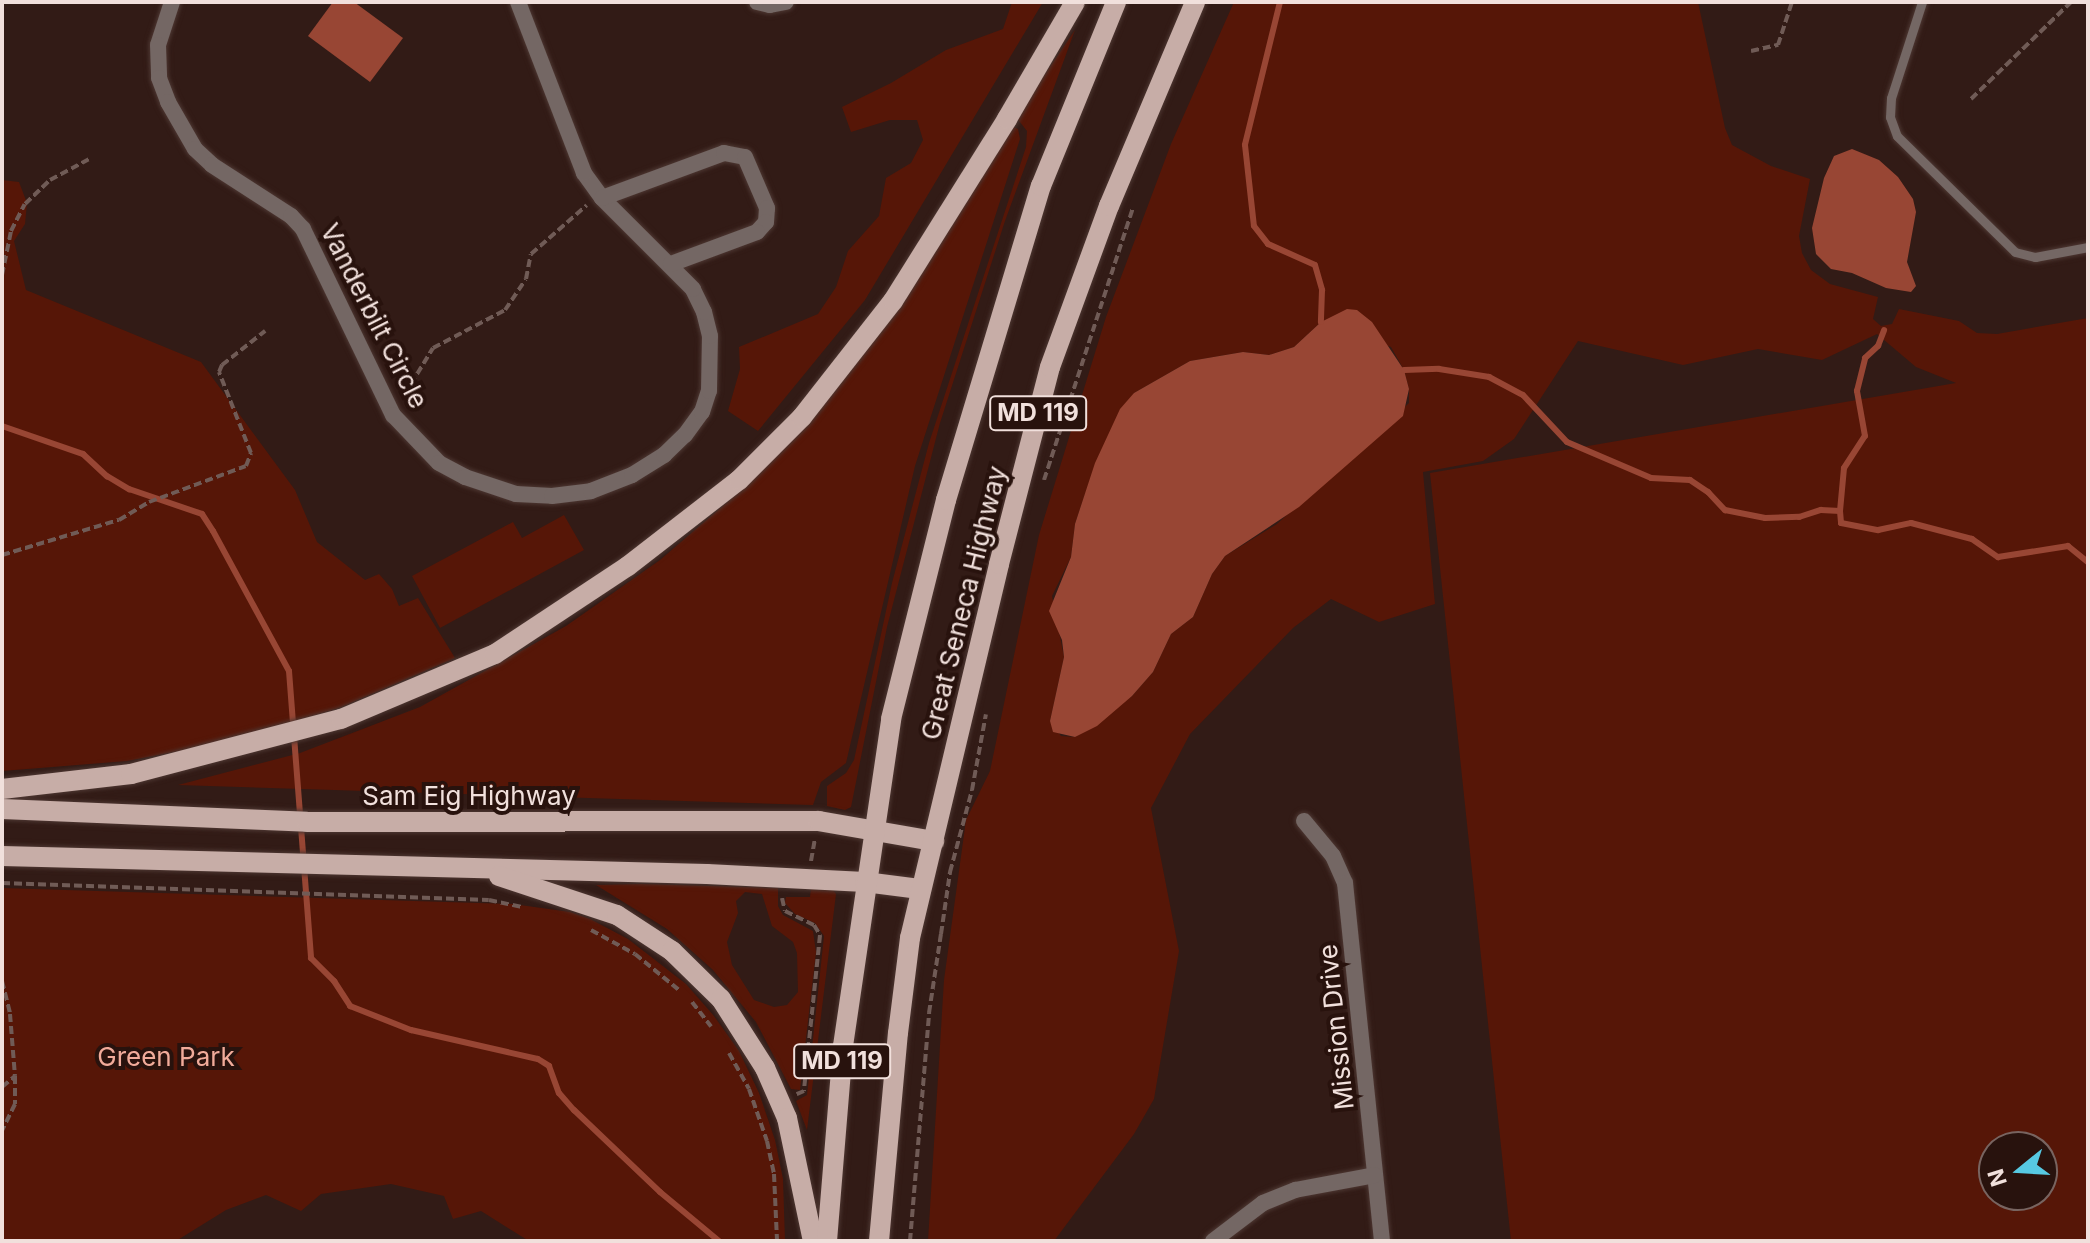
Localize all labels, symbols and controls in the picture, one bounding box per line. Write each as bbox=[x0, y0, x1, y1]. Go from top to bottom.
street label: Vanderbilt Circle bbox=[314, 218, 434, 414]
road number: MD 119 bbox=[988, 393, 1088, 433]
street label: Great Seneca Highway bbox=[915, 463, 1013, 743]
street label: Sam Eig Highway bbox=[362, 780, 576, 812]
street label: Mission Drive bbox=[1312, 943, 1360, 1111]
park label: Green Park bbox=[97, 1041, 235, 1073]
road number: MD 119 bbox=[792, 1041, 892, 1081]
north arrow bbox=[1978, 1131, 2058, 1211]
text: N bbox=[1982, 1166, 2012, 1190]

